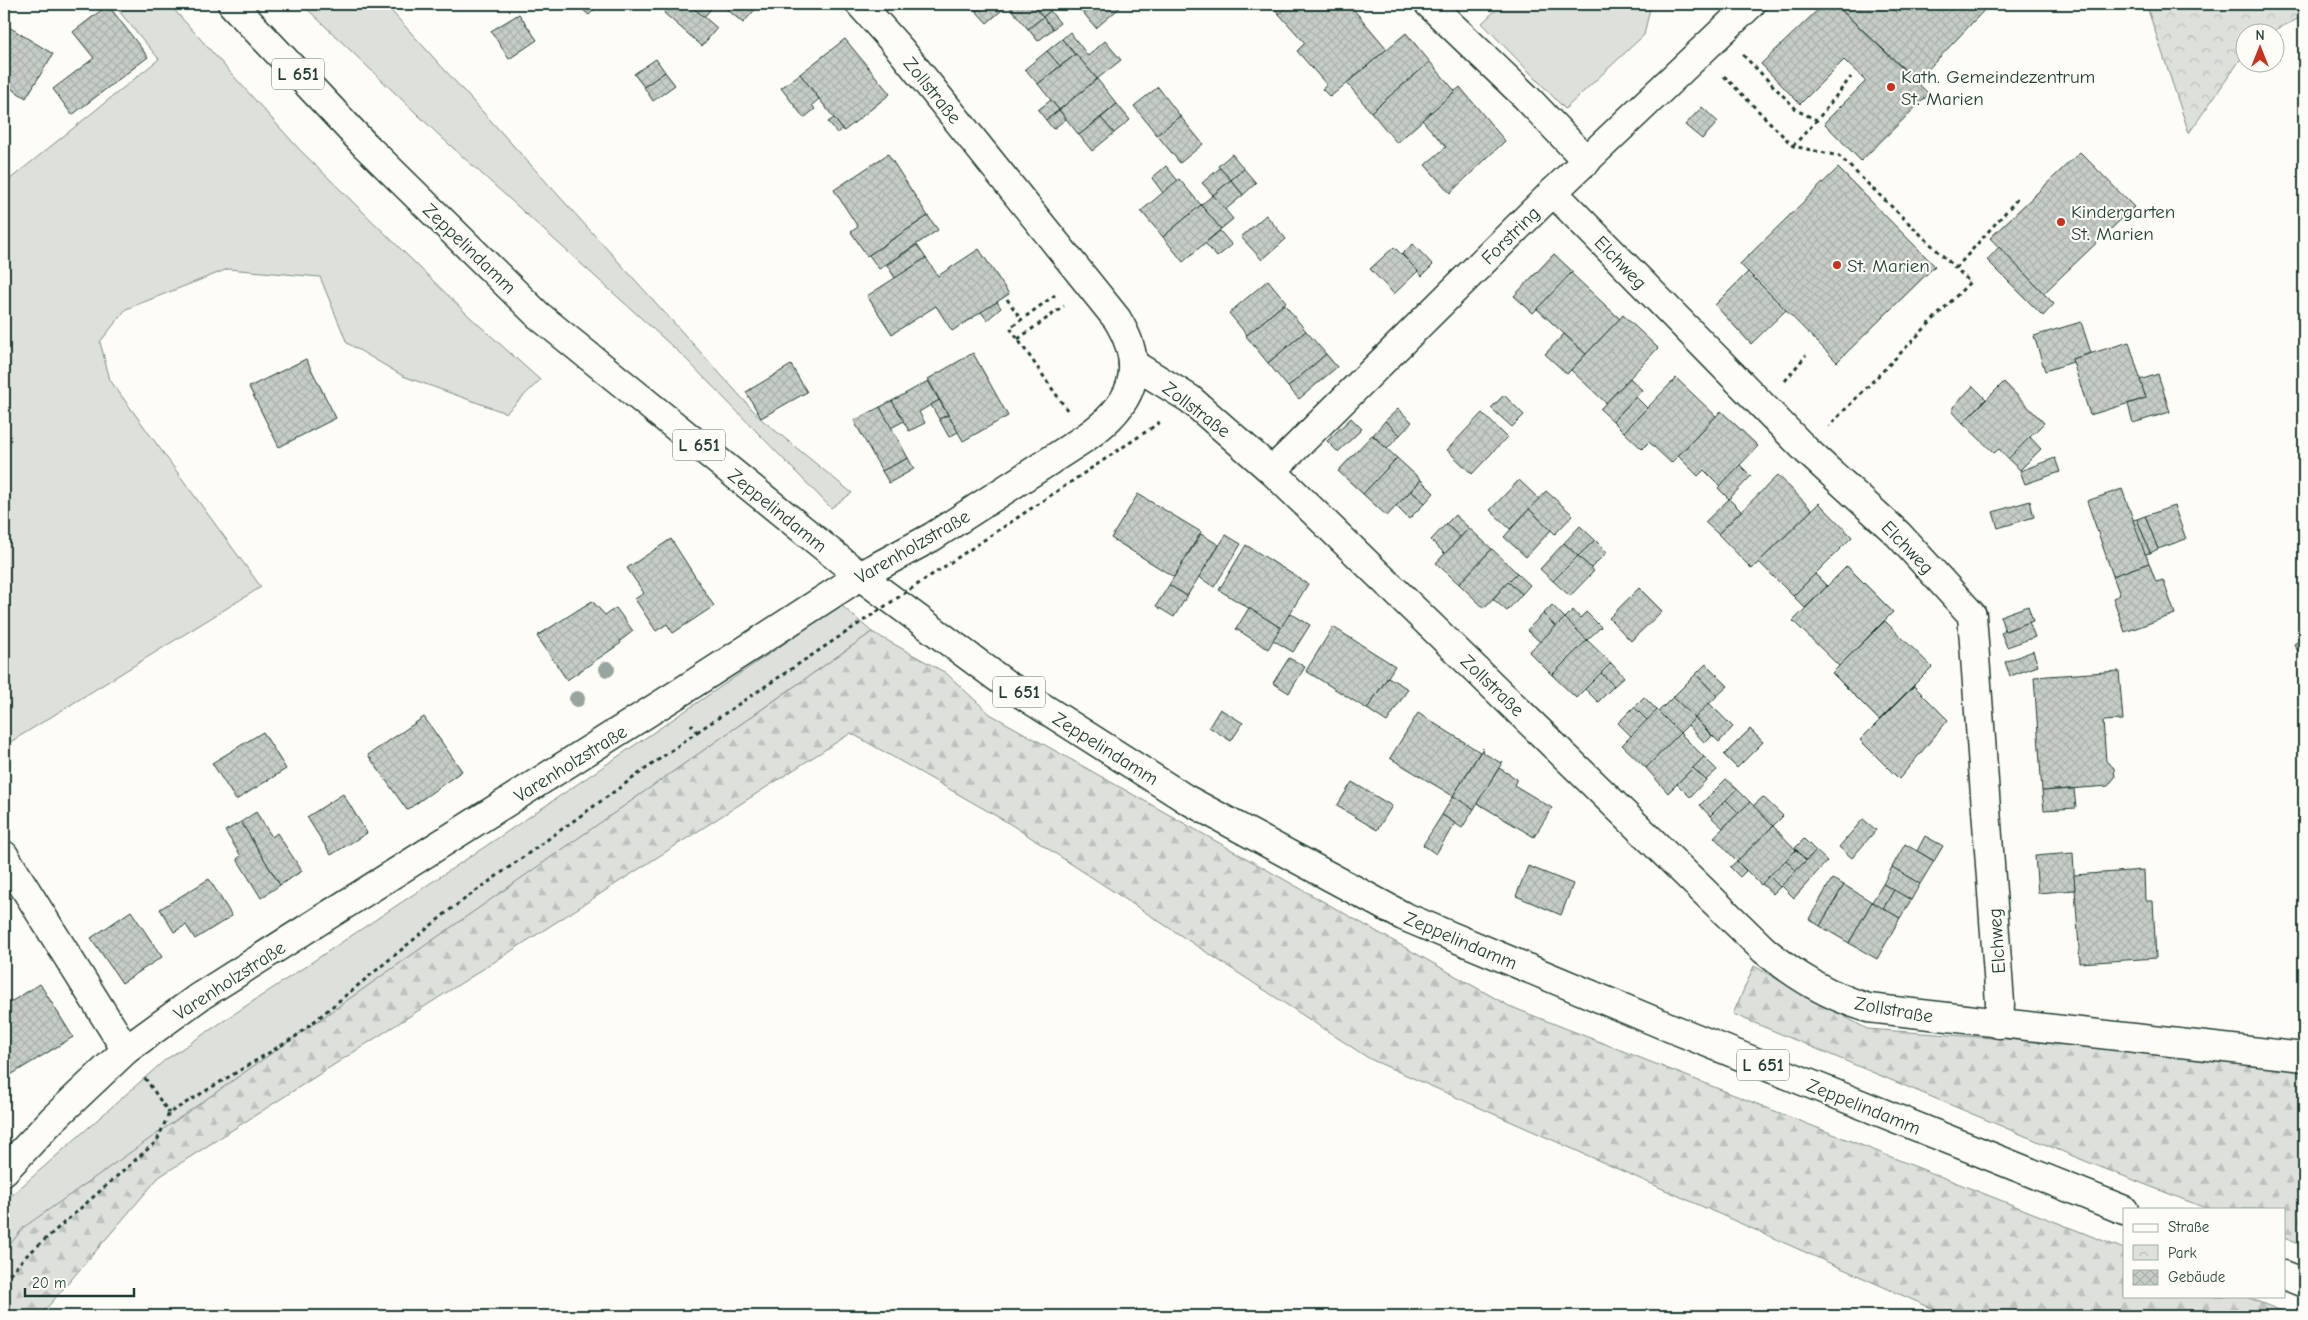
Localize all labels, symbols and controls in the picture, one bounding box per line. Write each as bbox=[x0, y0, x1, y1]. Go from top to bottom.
north arrow bbox=[2236, 22, 2286, 72]
text: N bbox=[2255, 27, 2265, 44]
street label: Zollstraße bbox=[899, 53, 966, 128]
road number: L 651 bbox=[272, 59, 324, 90]
place label: Kath. Gemeindezentrum St. Marien bbox=[1901, 66, 2095, 110]
marker: Kath. Gemeindezentrum St. Marien bbox=[1885, 81, 1897, 93]
street label: Zeppelindamm bbox=[418, 199, 520, 299]
place label: Kindergarten St. Marien bbox=[2071, 201, 2175, 245]
street label: Forstring bbox=[1477, 202, 1544, 269]
marker: Kindergarten St. Marien bbox=[2055, 216, 2067, 228]
street label: Elchweg bbox=[1590, 231, 1651, 294]
place label: St. Marien bbox=[1847, 255, 1930, 277]
marker: St. Marien bbox=[1831, 259, 1843, 271]
street label: Zollstraße bbox=[1158, 377, 1235, 442]
road number: L 651 bbox=[673, 430, 725, 460]
street label: Zeppelindamm bbox=[724, 464, 831, 557]
street label: Varenholzstraße bbox=[851, 505, 974, 589]
street label: Elchweg bbox=[1877, 516, 1938, 579]
street label: Zollstraße bbox=[1456, 650, 1528, 721]
road number: L 651 bbox=[993, 676, 1045, 708]
street label: Zeppelindamm bbox=[1049, 708, 1162, 790]
street label: Varenholzstraße bbox=[510, 720, 631, 807]
street label: Zeppelindamm bbox=[1401, 907, 1520, 975]
street label: Elchweg bbox=[1984, 907, 2010, 974]
street label: Varenholzstraße bbox=[170, 937, 289, 1025]
street label: Zollstraße bbox=[1853, 992, 1935, 1028]
road number: L 651 bbox=[1737, 1050, 1789, 1080]
street label: Zeppelindamm bbox=[1804, 1074, 1924, 1140]
legend bbox=[2123, 1208, 2286, 1298]
text: Straße bbox=[2168, 1218, 2210, 1236]
text: Park bbox=[2168, 1244, 2197, 1262]
scale bar bbox=[25, 1265, 134, 1297]
text: Gebäude bbox=[2168, 1268, 2226, 1286]
text: 20 m bbox=[32, 1274, 66, 1292]

